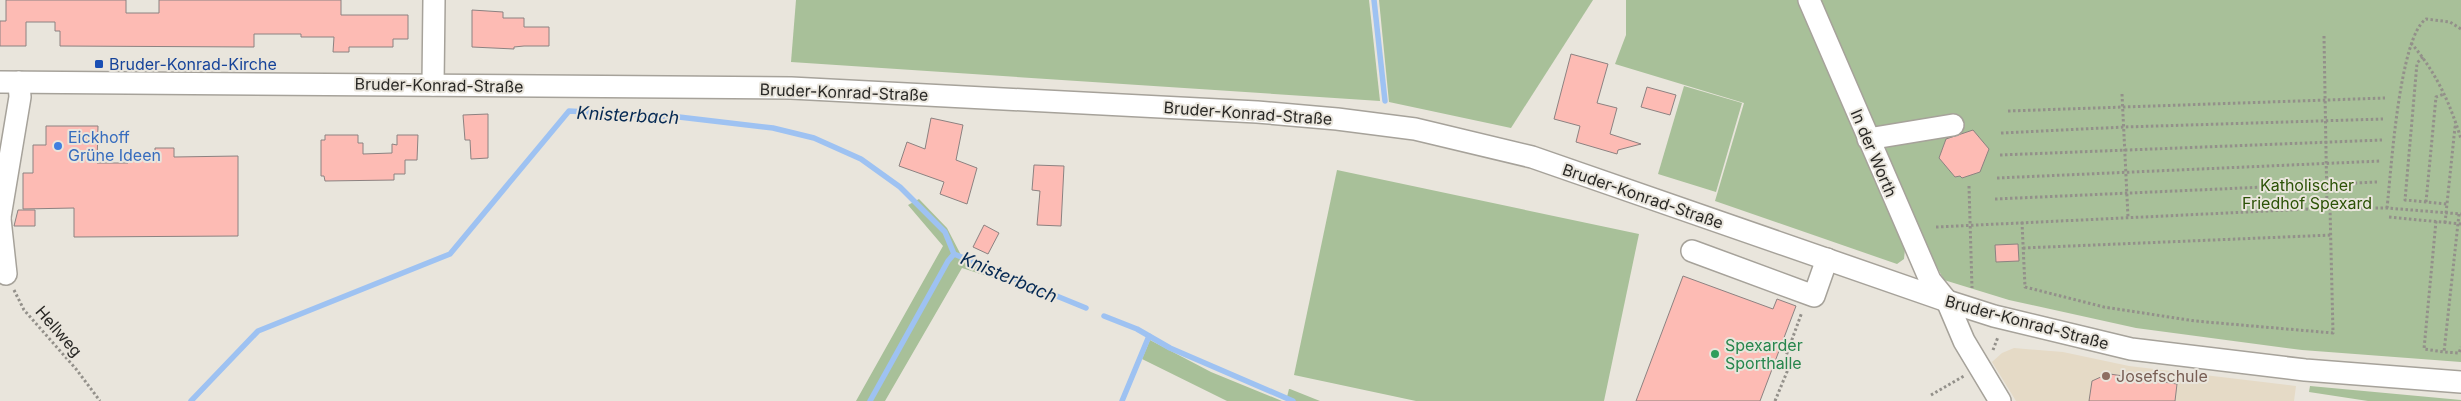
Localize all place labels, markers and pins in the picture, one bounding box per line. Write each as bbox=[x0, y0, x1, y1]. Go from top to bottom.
place label: Bruder-Konrad-Kirche bbox=[109, 54, 277, 74]
marker: Bruder-Konrad-Kirche bbox=[93, 58, 105, 70]
place label: Eickhoff Grüne Ideen bbox=[68, 127, 161, 165]
marker: Eickhoff Grüne Ideen bbox=[52, 140, 64, 152]
place label: Spexarder Sporthalle bbox=[1725, 335, 1803, 373]
marker: Spexarder Sporthalle bbox=[1709, 348, 1721, 360]
place label: Josefschule bbox=[2116, 366, 2208, 386]
marker: Josefschule bbox=[2100, 370, 2112, 382]

